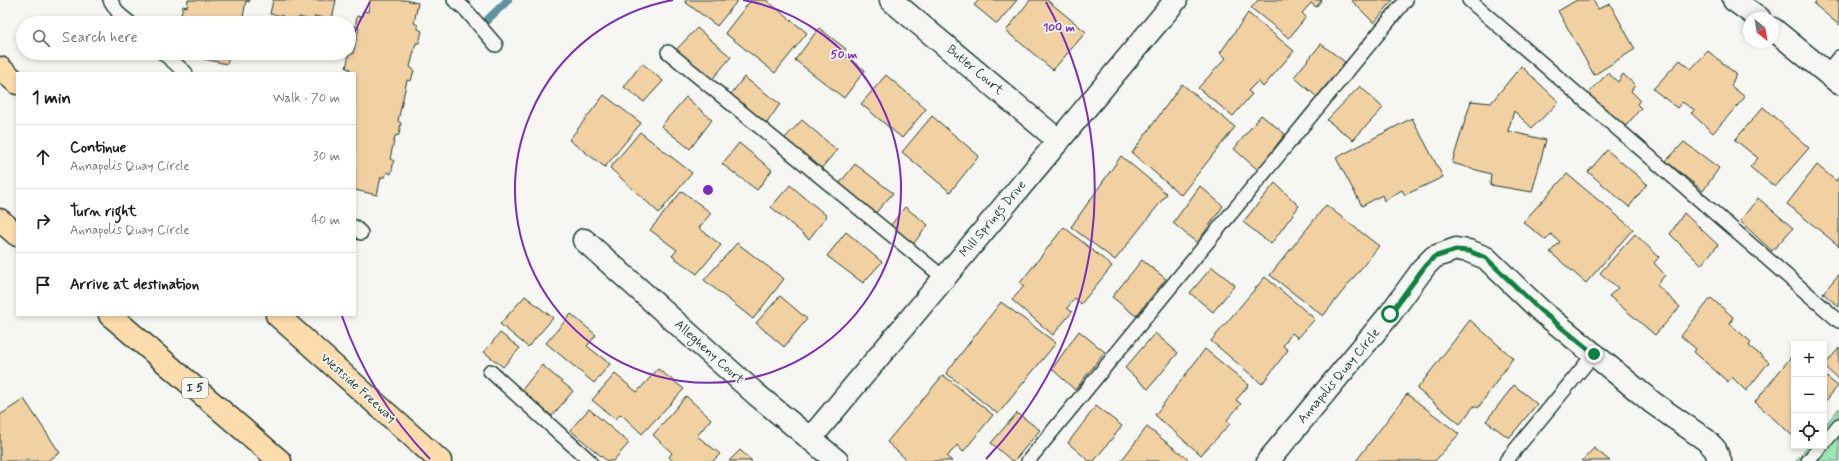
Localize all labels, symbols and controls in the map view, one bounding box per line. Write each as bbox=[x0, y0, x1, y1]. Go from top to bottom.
north arrow bbox=[1743, 12, 1779, 48]
search box bbox=[16, 16, 356, 60]
text: 100 m bbox=[1043, 20, 1076, 36]
icon: search bbox=[30, 27, 52, 49]
text: Search here bbox=[62, 28, 138, 48]
street label: Butler Court bbox=[943, 41, 1007, 99]
text: 50 m bbox=[831, 47, 858, 63]
text: 1 min bbox=[32, 87, 71, 109]
text: Walk · 70 m bbox=[273, 90, 340, 107]
text: Continue bbox=[70, 138, 126, 158]
icon: ahead bbox=[32, 146, 54, 168]
text: 30 m bbox=[313, 148, 340, 165]
text: Annapolis Quay Circle bbox=[70, 158, 190, 175]
street label: Mill Springs Drive bbox=[956, 177, 1032, 262]
centre of rings bbox=[701, 183, 715, 197]
text: Turn right bbox=[70, 202, 137, 222]
icon: right bbox=[32, 210, 54, 232]
text: 40 m bbox=[311, 212, 340, 229]
text: Annapolis Quay Circle bbox=[70, 222, 190, 239]
icon: arrive bbox=[32, 274, 54, 296]
text: Arrive at destination bbox=[70, 275, 199, 295]
route start bbox=[1381, 305, 1399, 323]
street label: Allegheny Court bbox=[670, 316, 747, 389]
street label: Annapolis Quay Circle bbox=[1294, 325, 1384, 427]
map controls bbox=[1791, 341, 1827, 449]
button: + bbox=[1791, 341, 1827, 377]
route end bbox=[1585, 345, 1603, 363]
street label: Westside Freeway bbox=[317, 350, 399, 426]
button: − bbox=[1791, 377, 1827, 413]
road number: I 5 bbox=[182, 378, 208, 398]
button: locate bbox=[1791, 413, 1827, 449]

